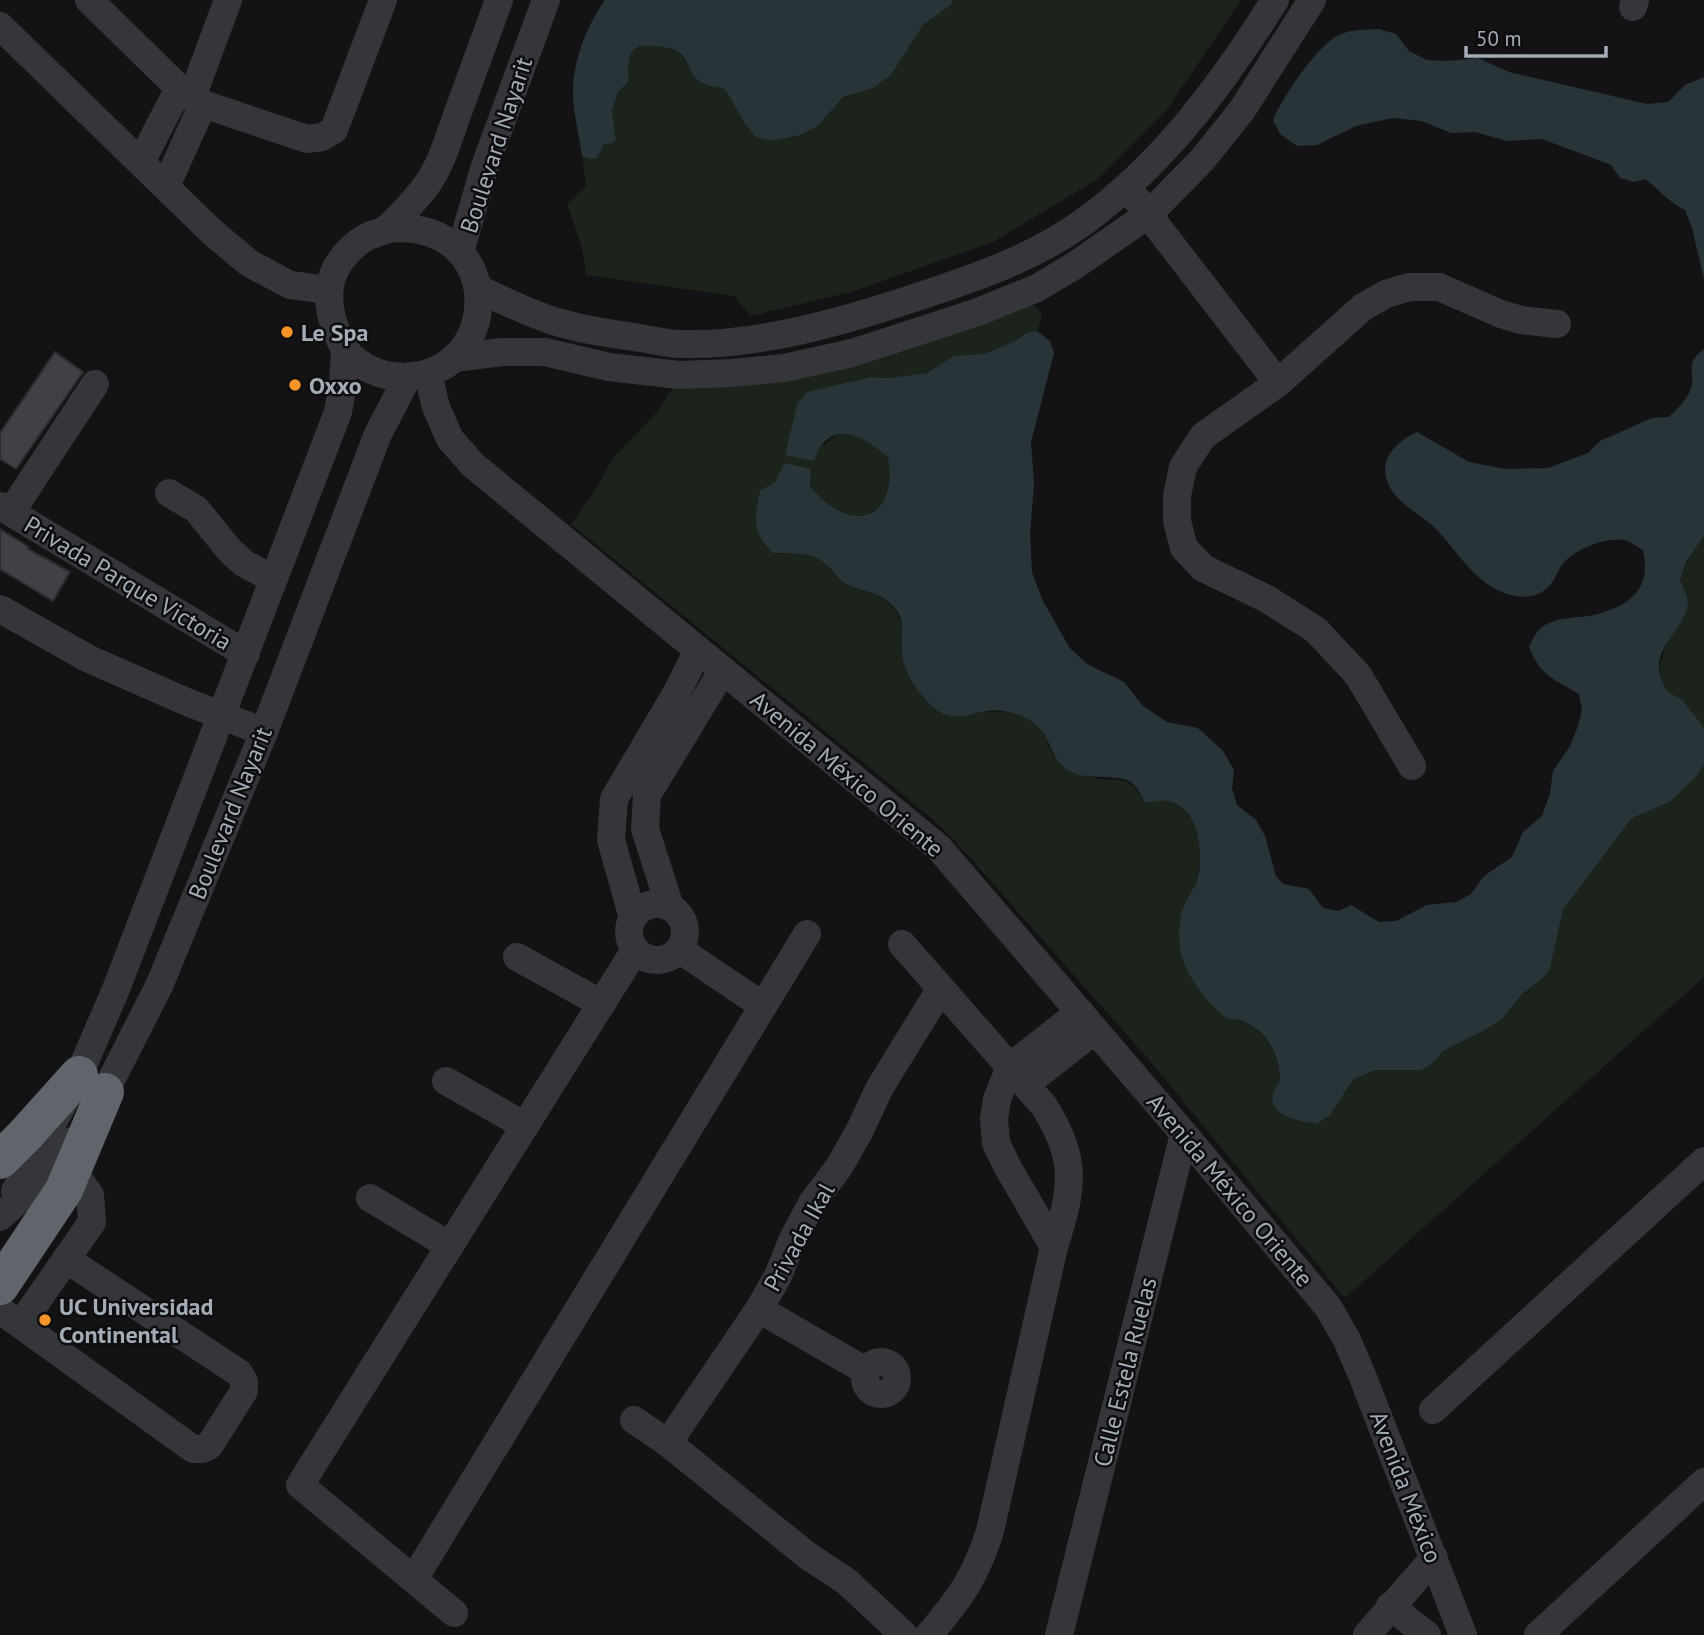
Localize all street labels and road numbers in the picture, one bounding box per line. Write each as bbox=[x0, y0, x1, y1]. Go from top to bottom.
street label: Boulevard Nayarit bbox=[453, 53, 539, 237]
street label: Privada Parque Victoria bbox=[19, 509, 237, 657]
street label: Avenida México Oriente bbox=[744, 684, 950, 864]
street label: Boulevard Nayarit bbox=[181, 722, 279, 904]
street label: Avenida México Oriente bbox=[1140, 1087, 1320, 1293]
street label: Privada Ikal bbox=[757, 1177, 841, 1297]
street label: Calle Estela Ruelas bbox=[1086, 1274, 1164, 1470]
street label: Avenida México bbox=[1363, 1407, 1449, 1567]

